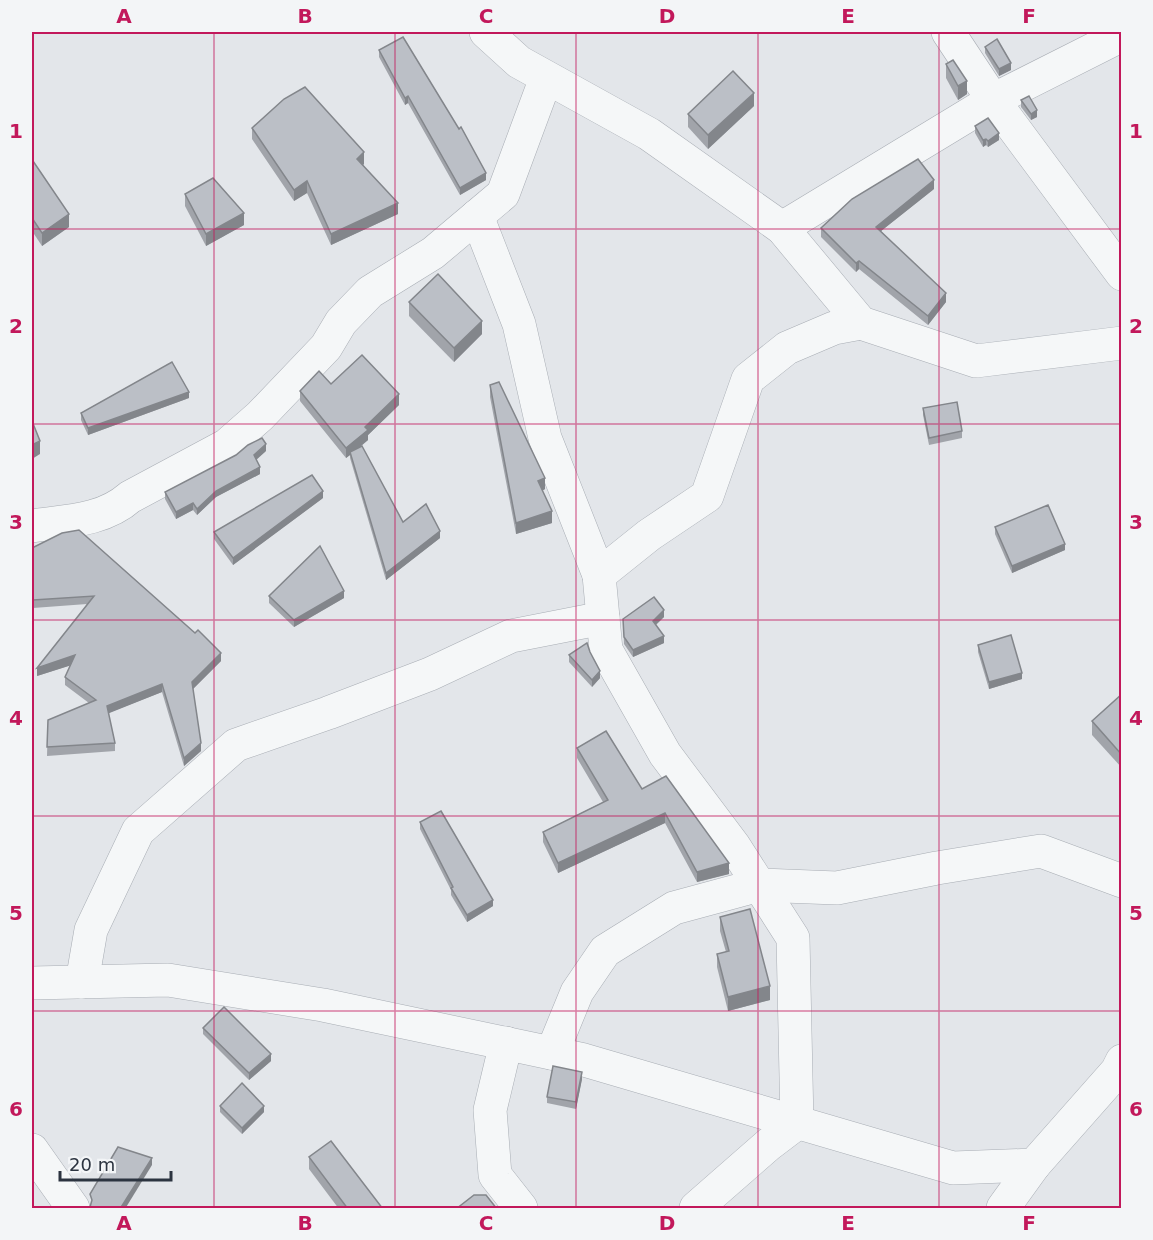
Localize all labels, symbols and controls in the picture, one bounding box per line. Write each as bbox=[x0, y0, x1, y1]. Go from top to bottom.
text: A bbox=[116, 4, 132, 28]
text: B bbox=[297, 4, 313, 28]
text: C bbox=[479, 4, 493, 28]
text: D bbox=[659, 4, 675, 28]
text: E bbox=[841, 4, 855, 28]
text: F bbox=[1022, 4, 1036, 28]
text: 1 bbox=[9, 119, 23, 143]
text: 1 bbox=[1129, 119, 1143, 143]
text: 2 bbox=[9, 314, 23, 338]
text: 2 bbox=[1129, 314, 1143, 338]
text: 3 bbox=[9, 510, 23, 534]
text: 3 bbox=[1129, 510, 1143, 534]
text: 4 bbox=[9, 706, 23, 730]
text: 4 bbox=[1129, 706, 1143, 730]
text: 5 bbox=[9, 901, 23, 925]
text: 5 bbox=[1129, 901, 1143, 925]
text: 6 bbox=[9, 1097, 23, 1121]
text: 6 bbox=[1129, 1097, 1143, 1121]
scale bar bbox=[60, 1144, 171, 1182]
text: 20 m bbox=[69, 1154, 115, 1175]
text: A bbox=[116, 1211, 132, 1235]
text: B bbox=[297, 1211, 313, 1235]
text: C bbox=[479, 1211, 493, 1235]
text: D bbox=[659, 1211, 675, 1235]
text: E bbox=[841, 1211, 855, 1235]
text: F bbox=[1022, 1211, 1036, 1235]

